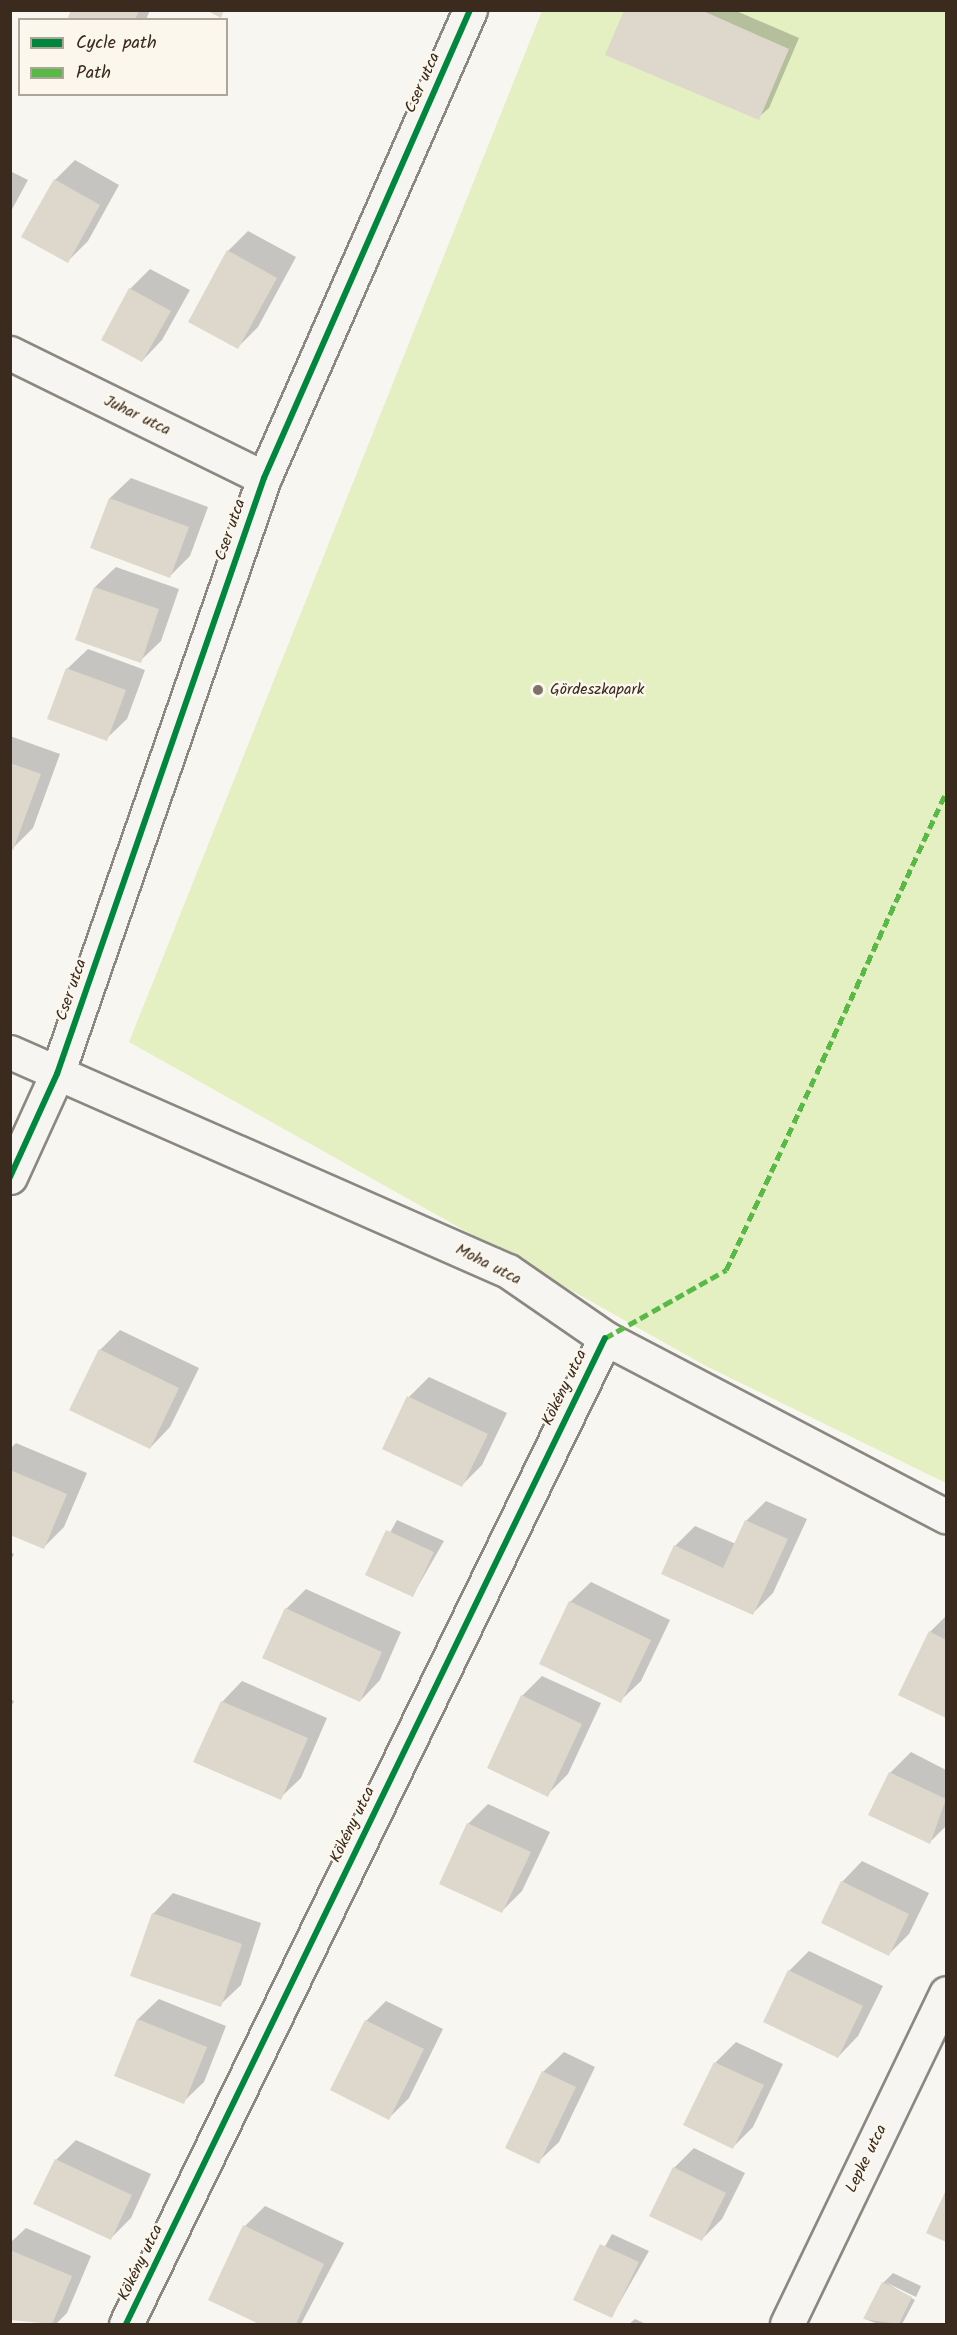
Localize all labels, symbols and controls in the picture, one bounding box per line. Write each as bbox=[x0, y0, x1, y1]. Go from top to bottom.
legend bbox=[18, 18, 228, 96]
text: Cycle path bbox=[76, 29, 157, 58]
street label: Cser utca bbox=[401, 50, 445, 116]
text: Path bbox=[76, 59, 111, 88]
street label: Juhar utca bbox=[101, 392, 173, 440]
street label: Cser utca bbox=[212, 497, 250, 563]
place label: Gördeszkapark bbox=[550, 680, 644, 700]
marker: Gördeszkapark bbox=[531, 683, 545, 697]
street label: Cser utca bbox=[53, 957, 91, 1023]
street label: Moha utca bbox=[452, 1240, 524, 1290]
street label: Kökény utca bbox=[538, 1347, 592, 1429]
street label: Kökény utca bbox=[326, 1784, 380, 1866]
street label: Lepke utca bbox=[842, 2122, 892, 2196]
street label: Kökény utca bbox=[114, 2222, 168, 2304]

